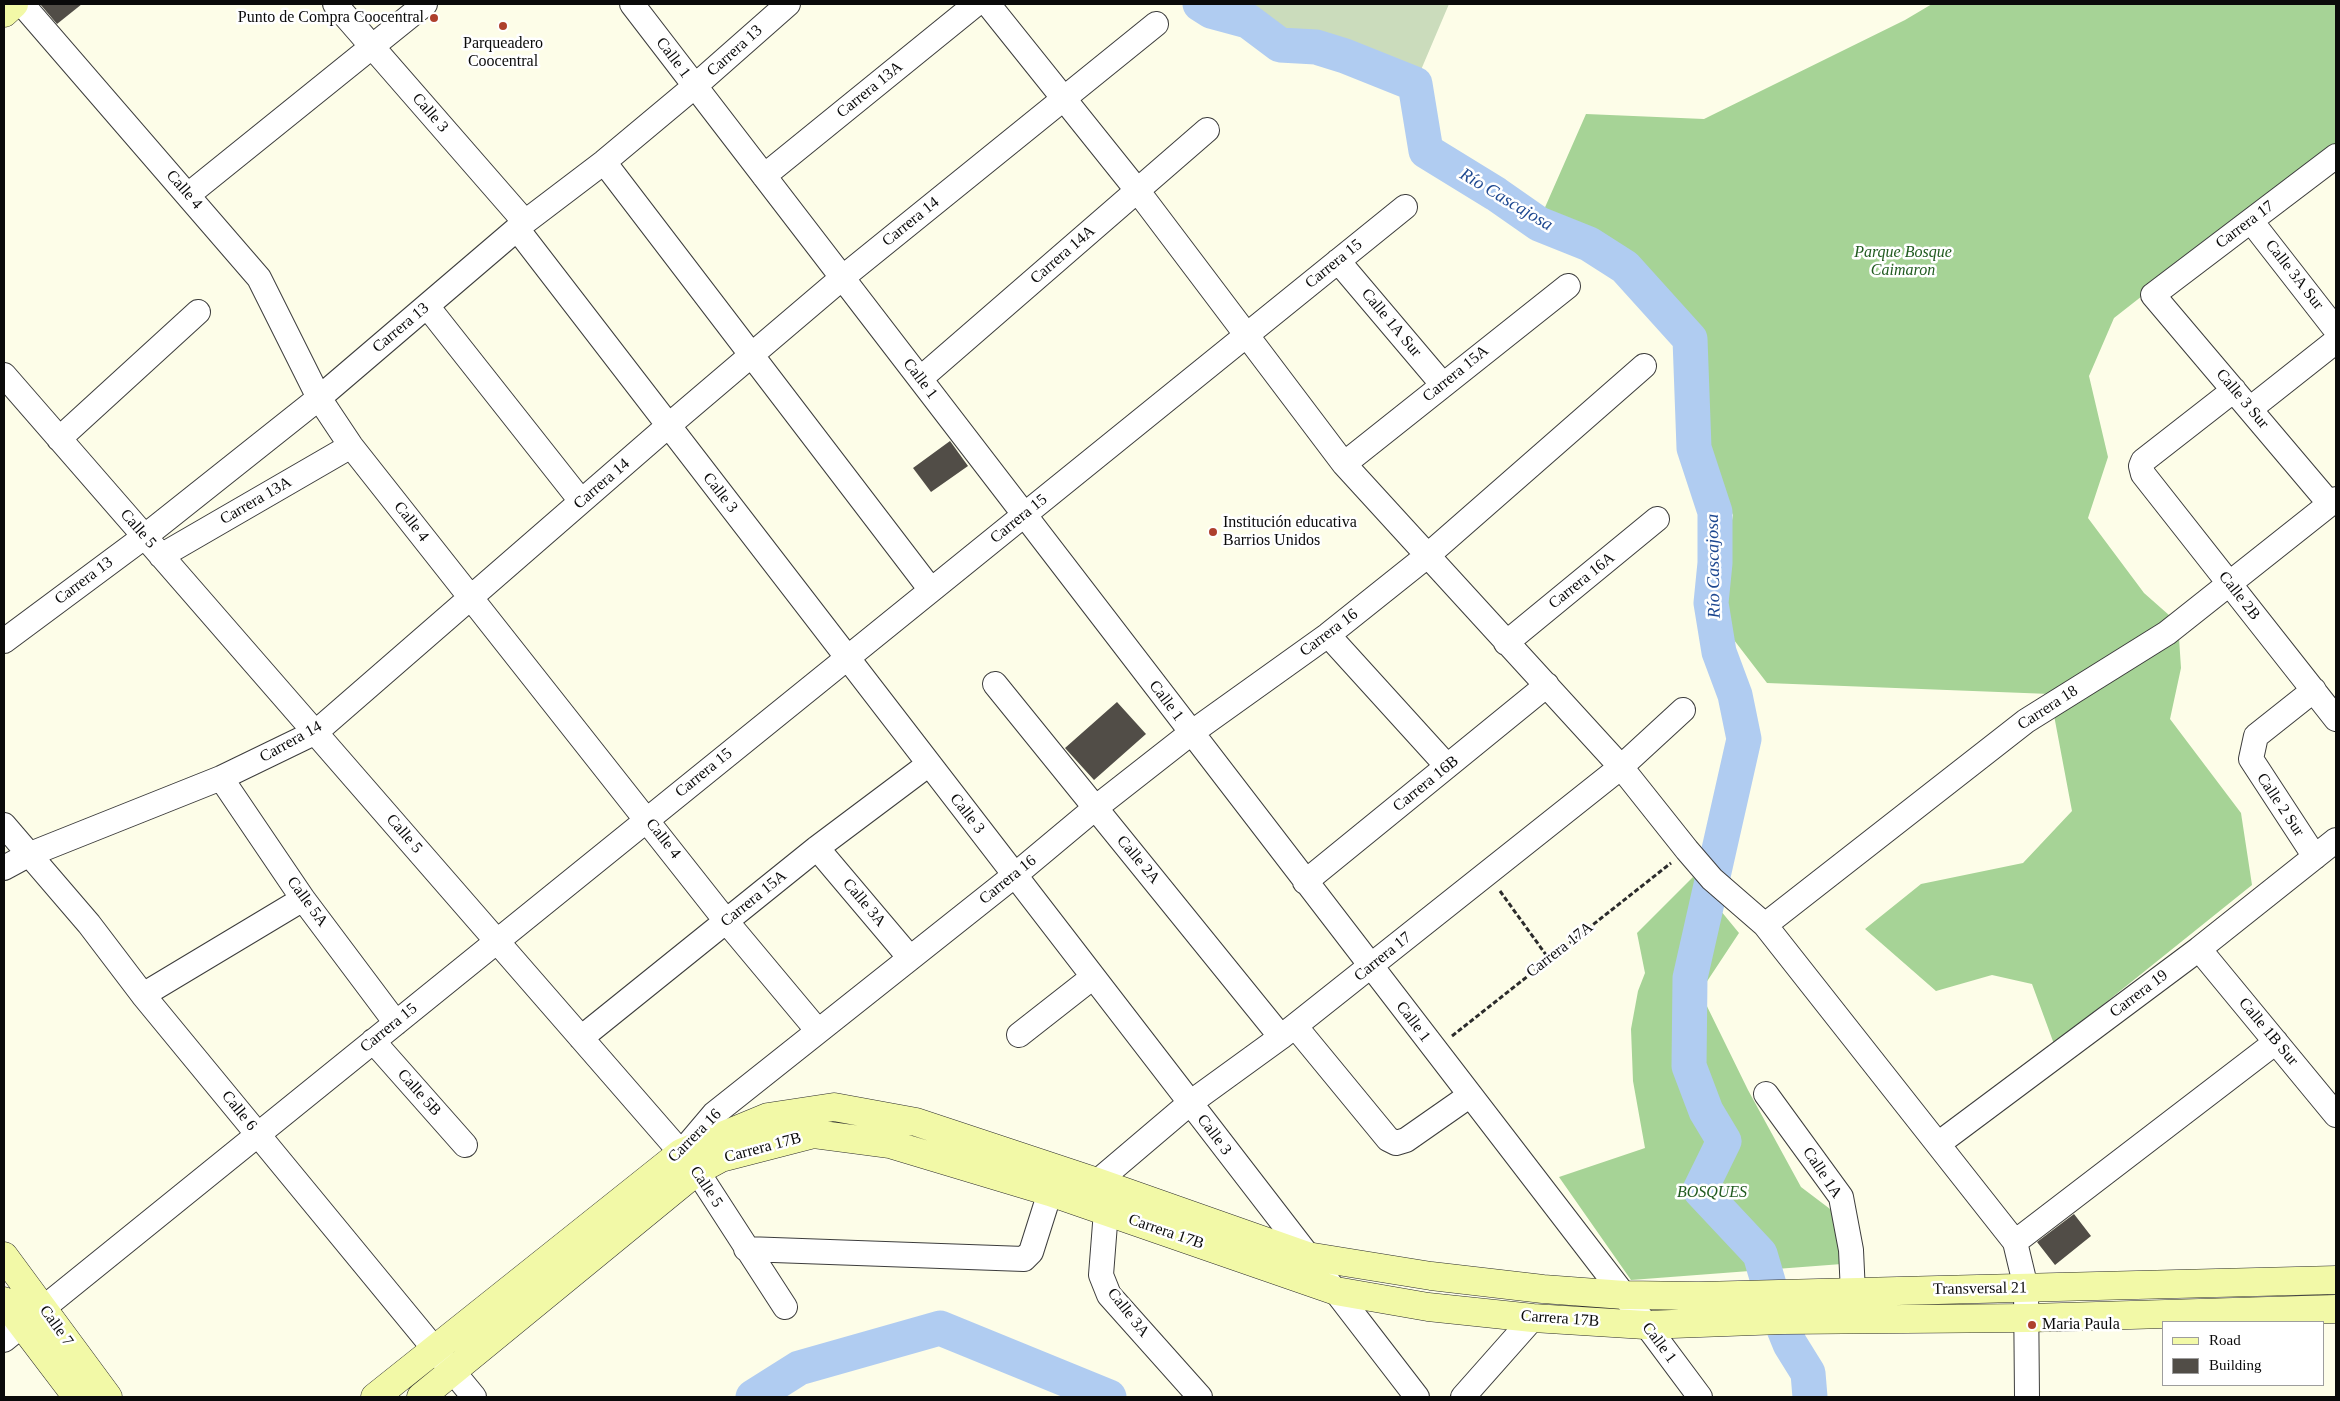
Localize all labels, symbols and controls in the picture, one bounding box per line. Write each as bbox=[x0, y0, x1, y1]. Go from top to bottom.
place label: Punto de Compra Coocentral bbox=[238, 8, 424, 28]
marker: Punto de Compra Coocentral bbox=[428, 12, 440, 24]
marker: Parqueadero Coocentral bbox=[497, 20, 509, 32]
street label: Carrera 13 bbox=[703, 21, 767, 81]
place label: Parqueadero Coocentral bbox=[463, 34, 543, 72]
street label: Calle 1 bbox=[652, 34, 694, 82]
street label: Carrera 13A bbox=[833, 58, 907, 122]
street label: Calle 3 bbox=[408, 89, 452, 137]
water label: Río Cascajosa bbox=[1456, 164, 1556, 236]
street label: Calle 4 bbox=[162, 166, 206, 214]
street label: Carrera 14 bbox=[879, 193, 943, 251]
street label: Carrera 17 bbox=[2212, 197, 2278, 253]
street label: Carrera 14A bbox=[1027, 222, 1099, 288]
street label: Carrera 15 bbox=[1302, 235, 1366, 293]
street label: Calle 3A Sur bbox=[2261, 236, 2327, 314]
park label: Parque Bosque Caimaron bbox=[1854, 243, 1952, 281]
street label: Calle 1A Sur bbox=[1357, 285, 1425, 361]
street label: Carrera 13 bbox=[369, 299, 433, 357]
street label: Carrera 15A bbox=[1419, 342, 1493, 406]
street label: Calle 1 bbox=[899, 355, 941, 403]
street label: Calle 3 Sur bbox=[2212, 365, 2272, 433]
street label: Carrera 14 bbox=[570, 454, 634, 514]
street label: Calle 3 bbox=[698, 469, 742, 517]
street label: Carrera 13A bbox=[217, 473, 295, 529]
street label: Carrera 15 bbox=[987, 490, 1051, 548]
street label: Calle 4 bbox=[389, 498, 433, 546]
street label: Calle 5 bbox=[116, 505, 160, 553]
place label: Institución educativa Barrios Unidos bbox=[1223, 513, 1357, 551]
water label: Río Cascajosa bbox=[1702, 514, 1726, 618]
marker: Institución educativa Barrios Unidos bbox=[1207, 526, 1219, 538]
street label: Carrera 16A bbox=[1545, 549, 1619, 613]
street label: Carrera 13 bbox=[51, 553, 117, 609]
street label: Calle 2B bbox=[2214, 568, 2264, 624]
street label: Carrera 16 bbox=[1296, 605, 1362, 661]
street label: Calle 1 bbox=[1145, 677, 1187, 725]
street label: Carrera 18 bbox=[2014, 681, 2082, 735]
street label: Carrera 14 bbox=[257, 717, 325, 767]
street label: Carrera 15 bbox=[672, 744, 736, 802]
street label: Carrera 16B bbox=[1389, 752, 1463, 816]
street label: Calle 2 Sur bbox=[2252, 770, 2308, 840]
street label: Calle 3 bbox=[945, 790, 989, 838]
street label: Calle 5 bbox=[382, 810, 426, 858]
street label: Calle 4 bbox=[641, 815, 685, 863]
street label: Calle 2A bbox=[1112, 832, 1164, 888]
street label: Carrera 16 bbox=[976, 851, 1040, 909]
street label: Carrera 15A bbox=[717, 867, 791, 931]
street label: Calle 5A bbox=[282, 873, 332, 931]
street label: Calle 3A bbox=[838, 875, 890, 931]
street label: Carrera 17A bbox=[1523, 918, 1597, 982]
street label: Carrera 17 bbox=[1351, 928, 1415, 986]
street label: Carrera 19 bbox=[2106, 966, 2172, 1022]
street label: Calle 1B Sur bbox=[2234, 994, 2302, 1070]
street label: Calle 1 bbox=[1392, 998, 1434, 1046]
street label: Carrera 15 bbox=[357, 999, 421, 1057]
street label: Calle 5B bbox=[393, 1066, 445, 1120]
street label: Calle 6 bbox=[217, 1087, 261, 1135]
street label: Carrera 16 bbox=[664, 1105, 726, 1167]
street label: Calle 3 bbox=[1193, 1111, 1235, 1159]
street label: Carrera 17B bbox=[723, 1129, 803, 1167]
street label: Calle 1A bbox=[1798, 1144, 1846, 1202]
street label: Calle 5 bbox=[685, 1163, 727, 1211]
park label: BOSQUES bbox=[1677, 1183, 1747, 1203]
street label: Carrera 17B bbox=[1126, 1210, 1206, 1254]
street label: Transversal 21 bbox=[1933, 1279, 2027, 1299]
street label: Calle 3A bbox=[1103, 1285, 1153, 1341]
street label: Calle 7 bbox=[35, 1302, 77, 1350]
street label: Carrera 17B bbox=[1520, 1307, 1600, 1331]
place label: Maria Paula bbox=[2042, 1315, 2120, 1335]
street label: Calle 1 bbox=[1638, 1319, 1680, 1367]
marker: Maria Paula bbox=[2026, 1319, 2038, 1331]
legend bbox=[2162, 1321, 2325, 1386]
text: Road bbox=[2209, 1332, 2241, 1348]
text: Building bbox=[2209, 1357, 2262, 1373]

